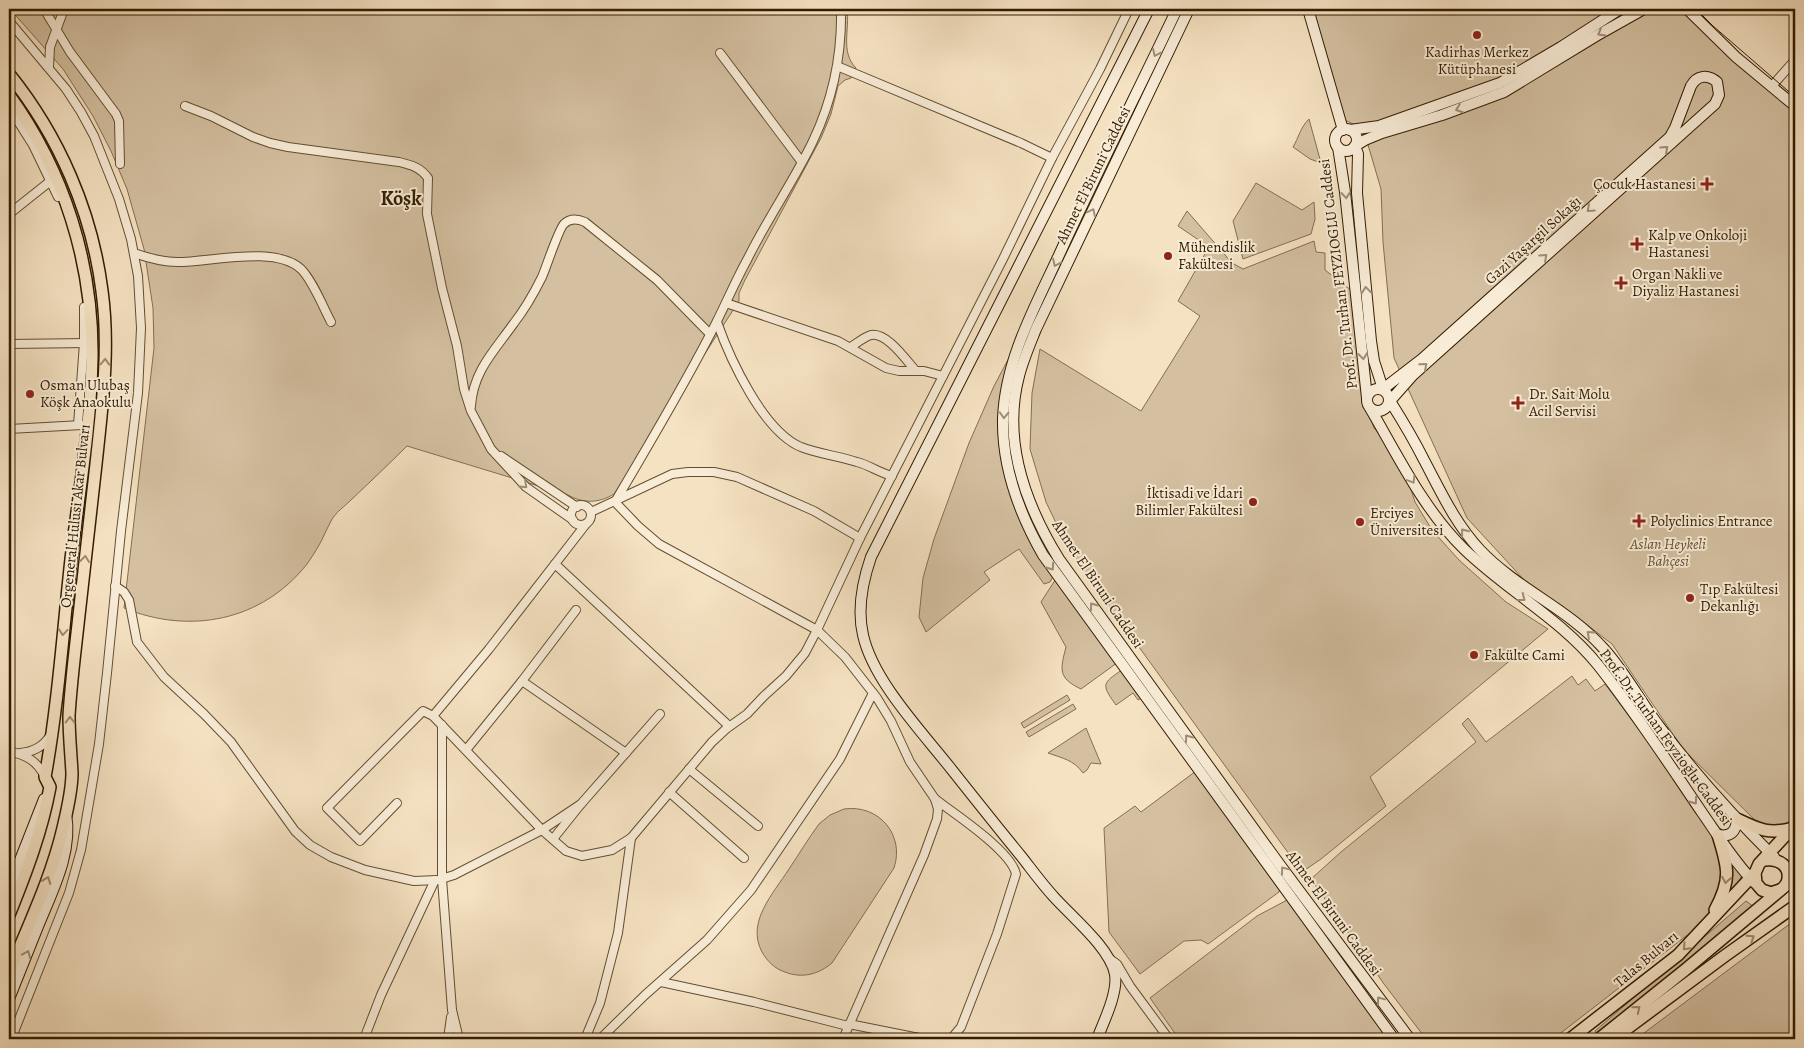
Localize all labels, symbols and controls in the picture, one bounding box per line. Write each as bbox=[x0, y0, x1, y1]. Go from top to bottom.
one-way arrow bbox=[1598, 26, 1607, 36]
marker: Kadirhas Merkez Kütüphanesi bbox=[1471, 29, 1483, 41]
place label: Kadirhas Merkez Kütüphanesi bbox=[1425, 42, 1529, 79]
one-way arrow bbox=[1152, 48, 1162, 57]
street label: Ahmet El Biruni Caddesi bbox=[1051, 103, 1135, 248]
one-way arrow bbox=[1455, 103, 1463, 113]
one-way arrow bbox=[1660, 146, 1669, 155]
street label: Prof. Dr. Turhan FEYZIOGLU Caddesi bbox=[1314, 158, 1362, 390]
place label: Çocuk Hastanesi bbox=[1593, 174, 1696, 194]
marker: Çocuk Hastanesi bbox=[1700, 177, 1714, 191]
district label: Köşk bbox=[380, 185, 422, 212]
one-way arrow bbox=[1340, 191, 1351, 199]
street label: Gazi Yaşargil Sokağı bbox=[1481, 191, 1585, 289]
one-way arrow bbox=[1586, 203, 1595, 212]
one-way arrow bbox=[1086, 208, 1096, 217]
place label: Kalp ve Onkoloji Hastanesi bbox=[1648, 225, 1747, 262]
place label: Mühendislik Fakültesi bbox=[1178, 237, 1256, 274]
marker: Kalp ve Onkoloji Hastanesi bbox=[1630, 237, 1644, 251]
marker: Mühendislik Fakültesi bbox=[1162, 250, 1174, 262]
one-way arrow bbox=[1539, 254, 1548, 263]
one-way arrow bbox=[1051, 258, 1062, 267]
place label: Organ Nakli ve Diyaliz Hastanesi bbox=[1632, 264, 1739, 301]
marker: Organ Nakli ve Diyaliz Hastanesi bbox=[1614, 276, 1628, 290]
one-way arrow bbox=[1361, 286, 1372, 294]
one-way arrow bbox=[1357, 353, 1368, 361]
one-way arrow bbox=[100, 358, 111, 366]
one-way arrow bbox=[1418, 363, 1427, 372]
place label: Osman Ulubaş Köşk Anaokulu bbox=[40, 375, 132, 412]
place label: Dr. Sait Molu Acil Servisi bbox=[1528, 384, 1611, 421]
marker: Osman Ulubaş Köşk Anaokulu bbox=[24, 388, 36, 400]
marker: Dr. Sait Molu Acil Servisi bbox=[1511, 396, 1525, 410]
one-way arrow bbox=[998, 411, 1009, 419]
street label: Orgeneral Hulusi Akar Bulvarı bbox=[55, 423, 95, 609]
one-way arrow bbox=[1406, 475, 1416, 484]
one-way arrow bbox=[519, 479, 528, 488]
place label: İktisadi ve İdari Bilimler Fakültesi bbox=[1135, 483, 1243, 520]
marker: İktisadi ve İdari Bilimler Fakültesi bbox=[1247, 496, 1259, 508]
place label: Erciyes Üniversitesi bbox=[1370, 503, 1443, 540]
place label: Polyclinics Entrance bbox=[1650, 511, 1773, 531]
marker: Polyclinics Entrance bbox=[1632, 514, 1646, 528]
street label: Ahmet El Biruni Caddesi bbox=[1047, 515, 1148, 652]
marker: Erciyes Üniversitesi bbox=[1354, 516, 1366, 528]
one-way arrow bbox=[1461, 528, 1470, 537]
park label: Aslan Heykeli Bahçesi bbox=[1629, 534, 1706, 571]
one-way arrow bbox=[79, 554, 90, 562]
one-way arrow bbox=[1045, 562, 1054, 571]
place label: Tıp Fakültesi Dekanlığı bbox=[1700, 579, 1779, 616]
one-way arrow bbox=[1516, 592, 1526, 601]
marker: Tıp Fakültesi Dekanlığı bbox=[1684, 592, 1696, 604]
one-way arrow bbox=[1090, 602, 1099, 612]
one-way arrow bbox=[58, 628, 69, 636]
one-way arrow bbox=[1586, 631, 1595, 640]
place label: Fakülte Cami bbox=[1484, 645, 1565, 665]
street label: Prof. Dr. Turhan Feyzioğlu Caddesi bbox=[1595, 645, 1737, 829]
marker: Fakülte Cami bbox=[1468, 649, 1480, 661]
one-way arrow bbox=[65, 716, 75, 724]
one-way arrow bbox=[1186, 735, 1194, 744]
one-way arrow bbox=[1688, 795, 1697, 804]
street label: Ahmet El Biruni Caddesi bbox=[1281, 845, 1386, 980]
one-way arrow bbox=[1281, 867, 1289, 876]
one-way arrow bbox=[41, 876, 51, 884]
one-way arrow bbox=[1722, 876, 1732, 885]
street label: Talas Bulvarı bbox=[1610, 926, 1682, 992]
one-way arrow bbox=[1745, 935, 1755, 944]
one-way arrow bbox=[1683, 942, 1692, 951]
one-way arrow bbox=[21, 950, 31, 959]
one-way arrow bbox=[1378, 997, 1386, 1006]
one-way arrow bbox=[1631, 1006, 1640, 1014]

